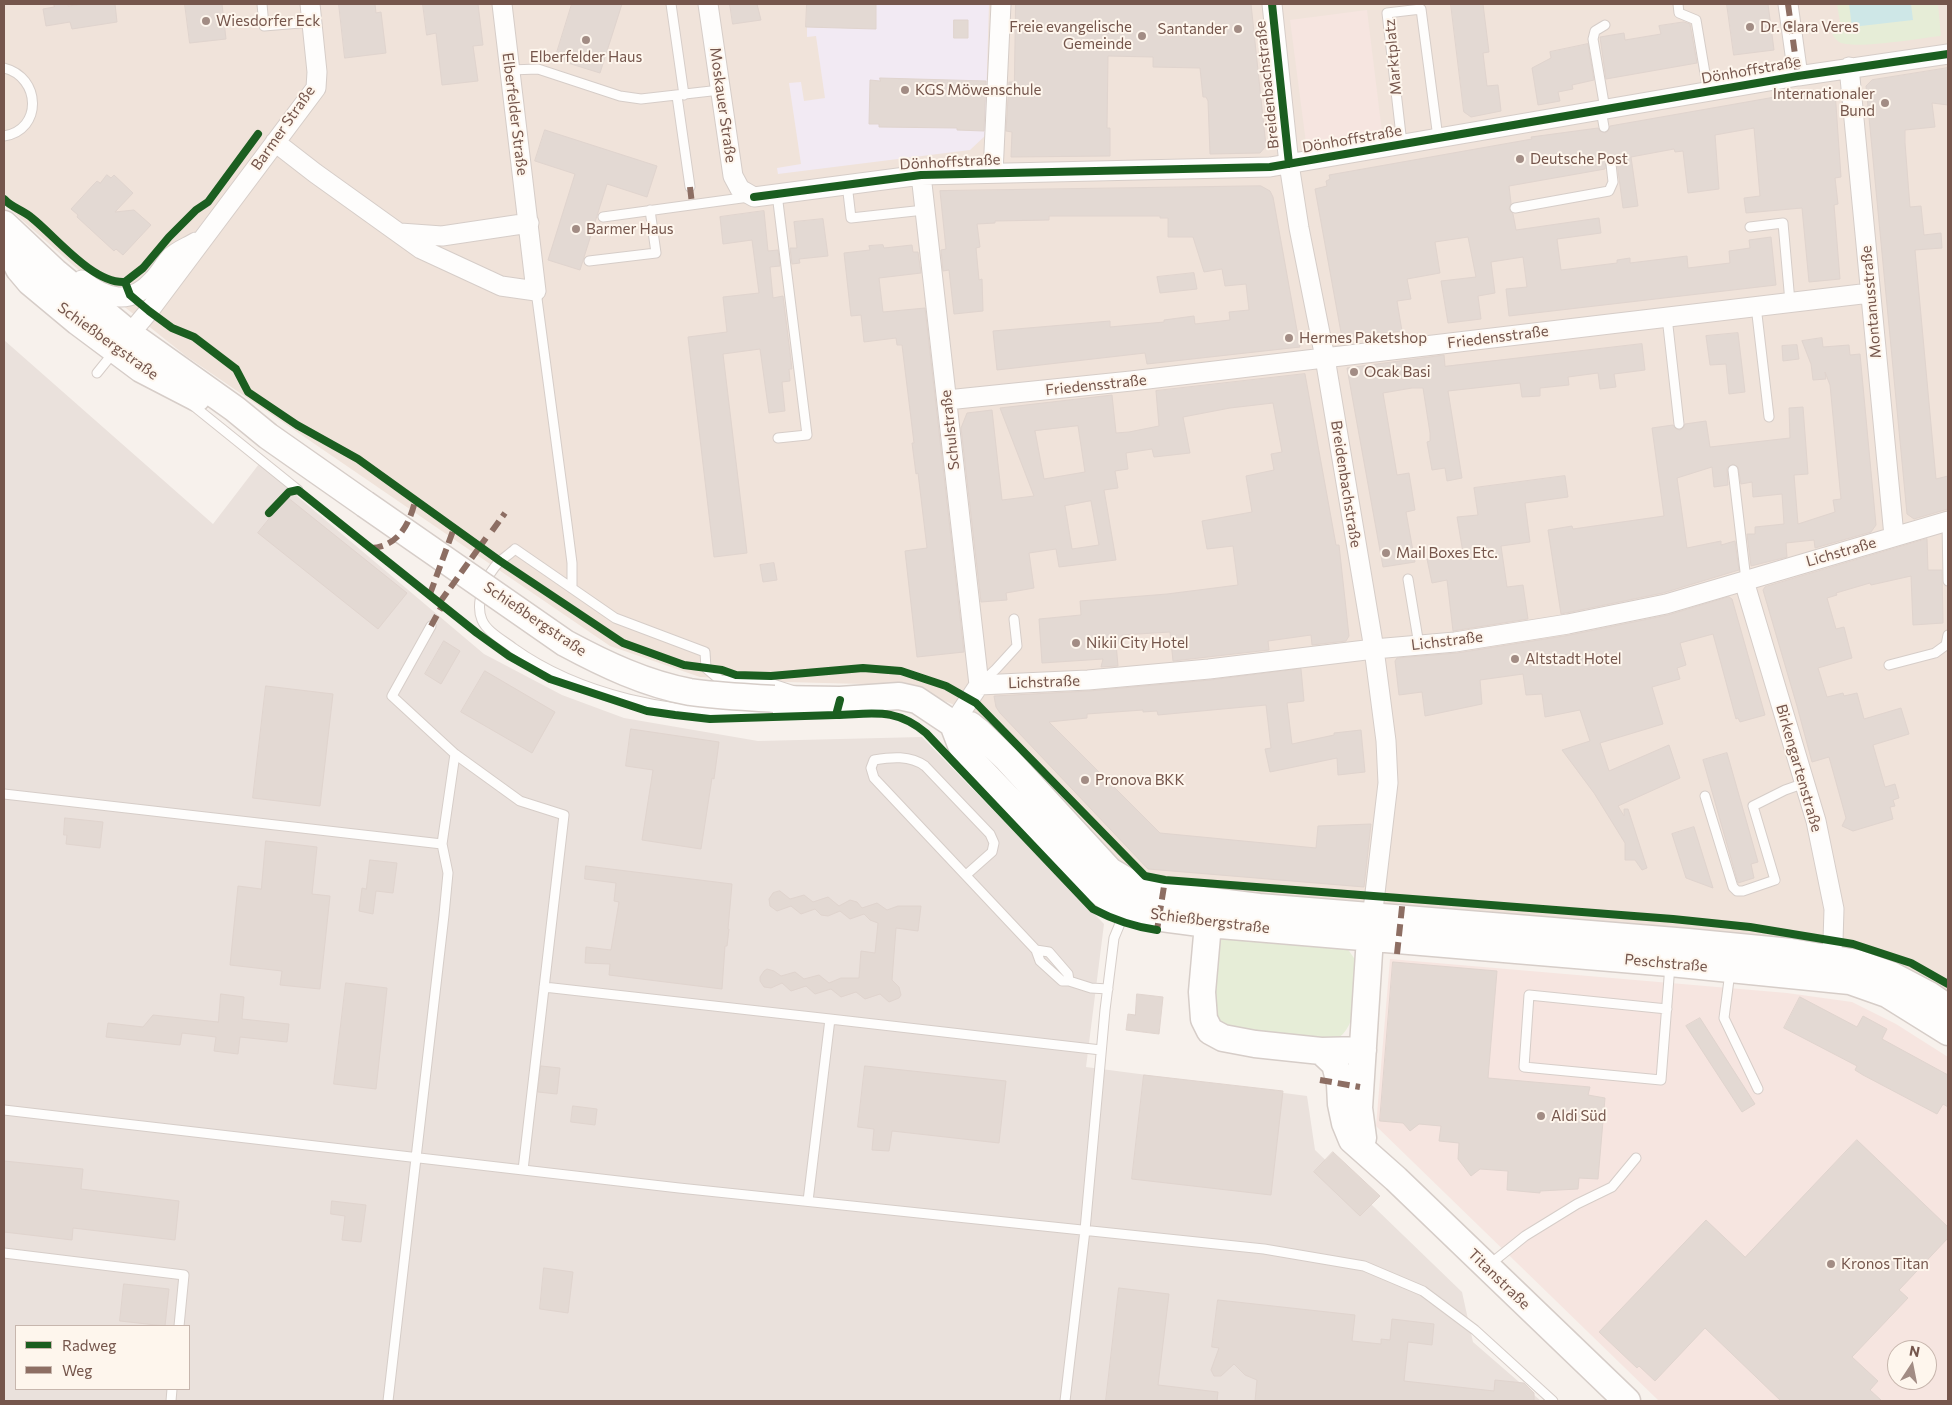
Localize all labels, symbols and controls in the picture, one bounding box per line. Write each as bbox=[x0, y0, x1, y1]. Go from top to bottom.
place label: Wiesdorfer Eck bbox=[216, 12, 320, 30]
marker: Wiesdorfer Eck bbox=[200, 15, 212, 27]
place label: Freie evangelische Gemeinde bbox=[1009, 18, 1132, 53]
street label: Marktplatz bbox=[1381, 18, 1405, 96]
place label: Dr. Clara Veres bbox=[1760, 18, 1859, 36]
place label: Santander bbox=[1158, 20, 1228, 38]
street label: Breidenbachstraße bbox=[1251, 20, 1283, 150]
marker: Dr. Clara Veres bbox=[1744, 21, 1756, 33]
marker: Santander bbox=[1232, 23, 1244, 35]
marker: Freie evangelische Gemeinde bbox=[1136, 30, 1148, 42]
marker: Elberfelder Haus bbox=[580, 34, 592, 46]
street label: Moskauer Straße bbox=[706, 46, 740, 164]
place label: Elberfelder Haus bbox=[530, 48, 642, 66]
street label: Elberfelder Straße bbox=[499, 52, 531, 176]
street label: Dönhoffstraße bbox=[1700, 52, 1802, 88]
place label: KGS Möwenschule bbox=[915, 81, 1041, 99]
street label: Barmer Straße bbox=[247, 82, 319, 174]
marker: KGS Möwenschule bbox=[899, 84, 911, 96]
place label: Internationaler Bund bbox=[1773, 85, 1875, 120]
marker: Internationaler Bund bbox=[1879, 97, 1891, 109]
street label: Dönhoffstraße bbox=[1301, 121, 1403, 157]
street label: Dönhoffstraße bbox=[899, 150, 1001, 174]
place label: Deutsche Post bbox=[1530, 150, 1628, 168]
marker: Deutsche Post bbox=[1514, 153, 1526, 165]
place label: Barmer Haus bbox=[586, 220, 674, 238]
marker: Barmer Haus bbox=[570, 223, 582, 235]
street label: Montanusstraße bbox=[1857, 245, 1885, 359]
street label: Schießbergstraße bbox=[54, 298, 162, 384]
street label: Friedensstraße bbox=[1446, 322, 1550, 352]
place label: Hermes Paketshop bbox=[1299, 329, 1427, 347]
marker: Hermes Paketshop bbox=[1283, 332, 1295, 344]
place label: Ocak Basi bbox=[1364, 363, 1431, 381]
marker: Ocak Basi bbox=[1348, 366, 1360, 378]
street label: Friedensstraße bbox=[1044, 371, 1148, 399]
street label: Schulstraße bbox=[937, 389, 963, 471]
street label: Breidenbachstraße bbox=[1327, 419, 1365, 549]
street label: Lichstraße bbox=[1804, 533, 1878, 571]
place label: Mail Boxes Etc. bbox=[1396, 544, 1498, 562]
marker: Mail Boxes Etc. bbox=[1380, 547, 1392, 559]
street label: Schießbergstraße bbox=[480, 578, 590, 660]
street label: Lichstraße bbox=[1410, 628, 1484, 654]
place label: Nikii City Hotel bbox=[1086, 634, 1189, 652]
marker: Nikii City Hotel bbox=[1070, 637, 1082, 649]
place label: Altstadt Hotel bbox=[1525, 650, 1622, 668]
marker: Altstadt Hotel bbox=[1509, 653, 1521, 665]
street label: Lichstraße bbox=[1008, 672, 1080, 692]
street label: Birkengartenstraße bbox=[1772, 702, 1826, 834]
place label: Pronova BKK bbox=[1095, 771, 1184, 789]
marker: Pronova BKK bbox=[1079, 774, 1091, 786]
street label: Schießbergstraße bbox=[1149, 905, 1271, 937]
street label: Peschstraße bbox=[1624, 950, 1708, 976]
place label: Aldi Süd bbox=[1551, 1107, 1606, 1125]
marker: Aldi Süd bbox=[1535, 1110, 1547, 1122]
street label: Titanstraße bbox=[1464, 1245, 1534, 1313]
place label: Kronos Titan bbox=[1841, 1255, 1929, 1273]
marker: Kronos Titan bbox=[1825, 1258, 1837, 1270]
legend bbox=[15, 1325, 190, 1390]
text: Radweg bbox=[62, 1336, 116, 1354]
north arrow bbox=[1887, 1340, 1937, 1390]
text: N bbox=[1908, 1341, 1922, 1360]
text: Weg bbox=[62, 1361, 92, 1379]

